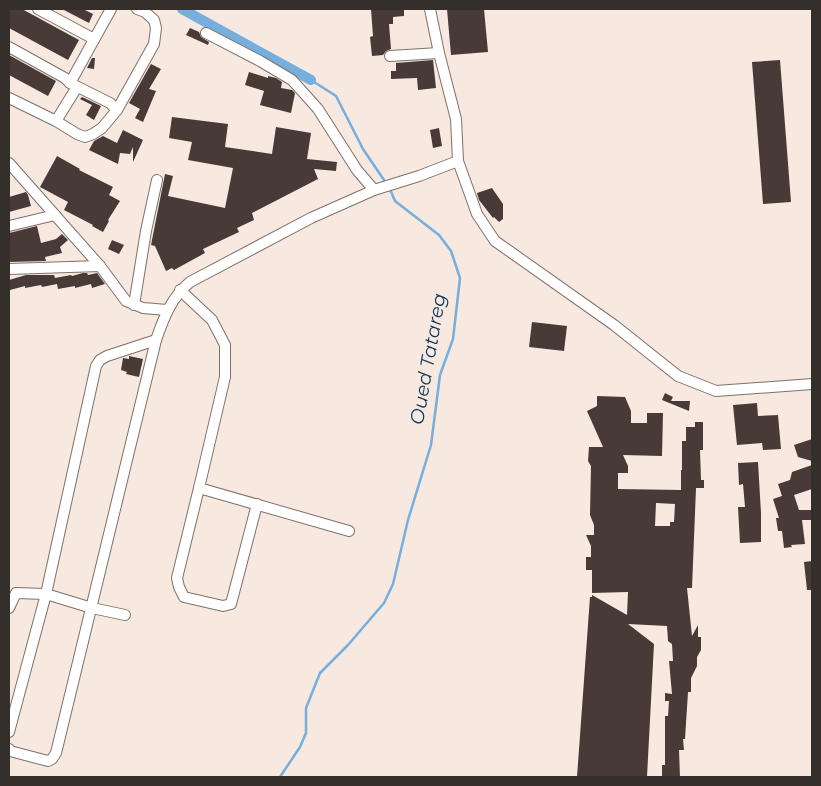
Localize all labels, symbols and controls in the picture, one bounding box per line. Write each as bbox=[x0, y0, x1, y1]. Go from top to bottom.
water label: Oued Tatareg bbox=[405, 292, 451, 426]

